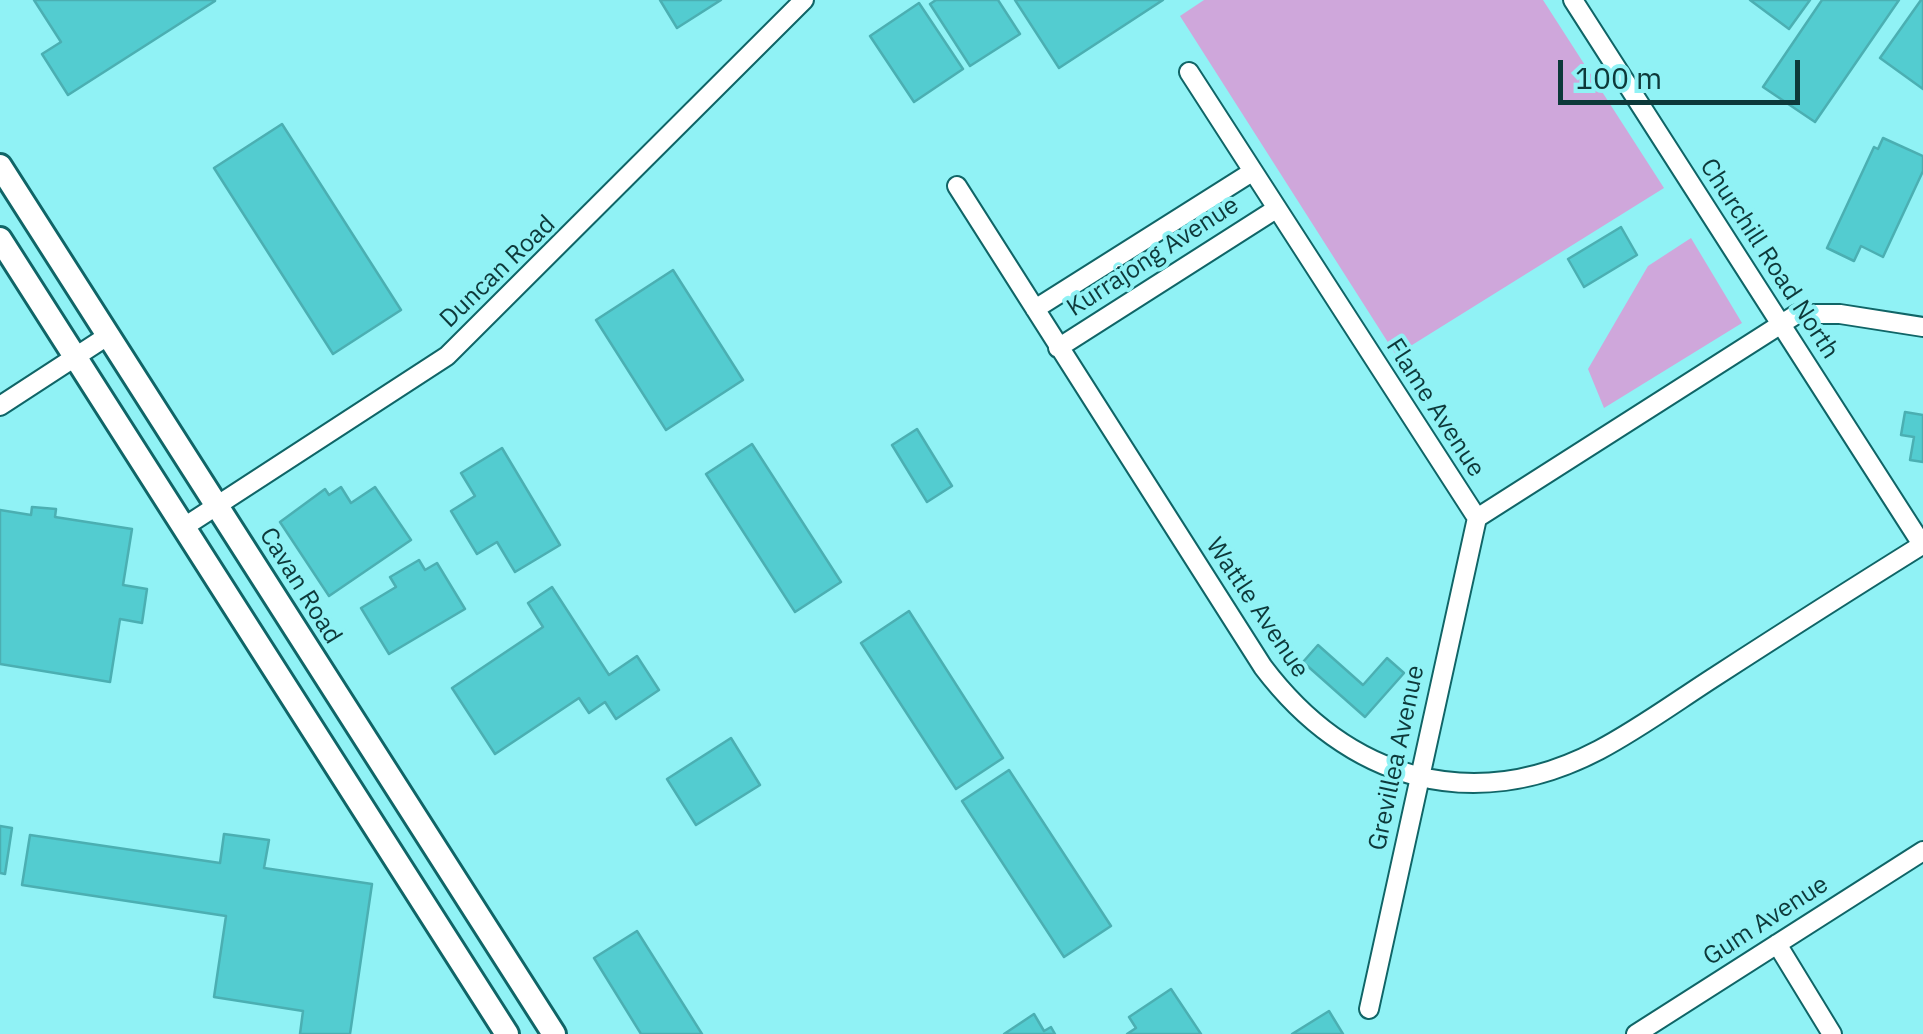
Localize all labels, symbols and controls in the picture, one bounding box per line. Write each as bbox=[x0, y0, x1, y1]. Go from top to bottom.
scale bar bbox=[1563, 40, 1806, 102]
text: 100 m bbox=[1575, 58, 1662, 97]
street label: Churchill Road North bbox=[1693, 153, 1845, 365]
street label: Kurrajong Avenue bbox=[1062, 190, 1244, 324]
street label: Duncan Road bbox=[434, 210, 562, 334]
street label: Flame Avenue bbox=[1379, 333, 1491, 483]
street label: Cavan Road bbox=[252, 522, 348, 650]
street label: Wattle Avenue bbox=[1199, 532, 1315, 684]
street label: Grevillea Avenue bbox=[1363, 663, 1431, 853]
street label: Gum Avenue bbox=[1698, 870, 1834, 972]

